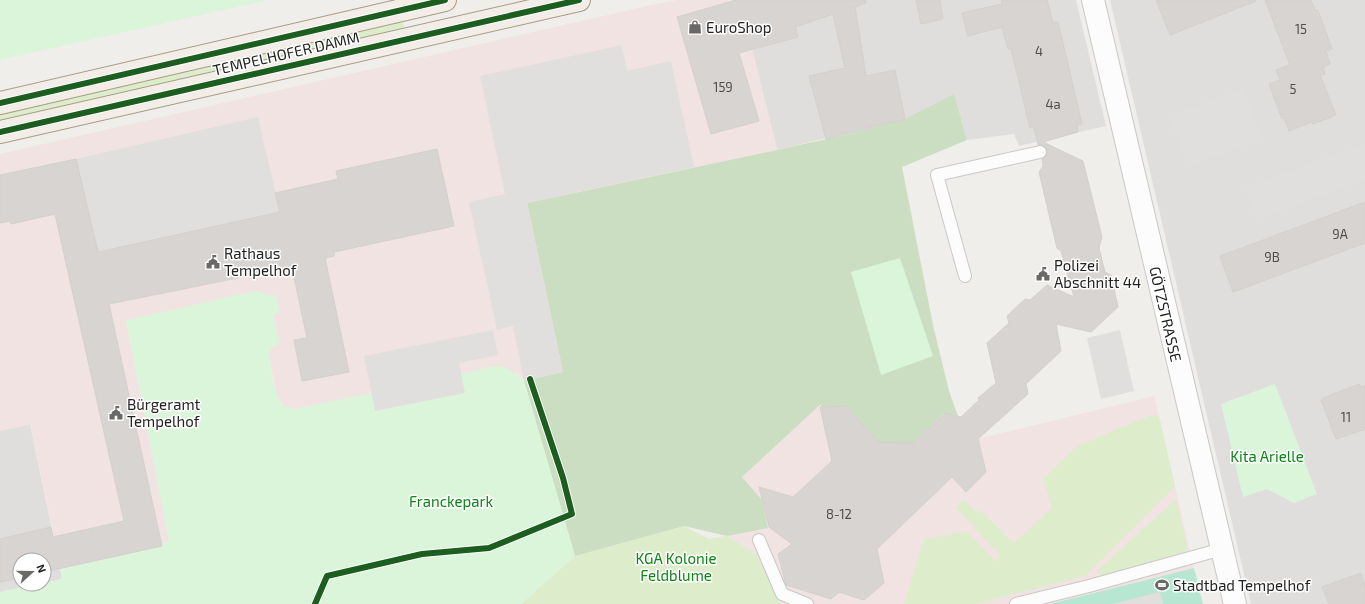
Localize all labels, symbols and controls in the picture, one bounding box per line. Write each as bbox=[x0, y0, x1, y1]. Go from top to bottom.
place label: EuroShop bbox=[706, 18, 772, 36]
shop icon: EuroShop bbox=[687, 19, 703, 35]
house number: 15 bbox=[1295, 21, 1307, 37]
street label: TEMPELHOFER DAMM bbox=[211, 27, 361, 79]
house number: 4 bbox=[1035, 43, 1043, 59]
house number: 159 bbox=[713, 79, 733, 95]
house number: 5 bbox=[1290, 81, 1297, 97]
house number: 4a bbox=[1045, 96, 1061, 112]
house number: 9A bbox=[1332, 226, 1348, 242]
place label: Rathaus Tempelhof bbox=[224, 244, 297, 279]
house number: 9B bbox=[1264, 249, 1280, 265]
public building icon: Rathaus Tempelhof bbox=[205, 254, 221, 270]
place label: Polizei Abschnitt 44 bbox=[1054, 256, 1141, 291]
street label: GÖTZSTRASSE bbox=[1146, 265, 1186, 363]
public building icon: Polizei Abschnitt 44 bbox=[1035, 266, 1051, 282]
place label: Bürgeramt Tempelhof bbox=[127, 395, 201, 430]
public building icon: Bürgeramt Tempelhof bbox=[108, 405, 124, 421]
house number: 11 bbox=[1341, 409, 1351, 425]
park label: Kita Arielle bbox=[1230, 447, 1304, 465]
park label: Franckepark bbox=[409, 492, 493, 510]
house number: 8-12 bbox=[826, 506, 852, 522]
park label: KGA Kolonie Feldblume bbox=[636, 549, 716, 584]
north arrow bbox=[12, 552, 52, 592]
text: N bbox=[34, 562, 49, 574]
place label: Stadtbad Tempelhof bbox=[1173, 576, 1311, 594]
sports icon: Stadtbad Tempelhof bbox=[1154, 577, 1170, 593]

